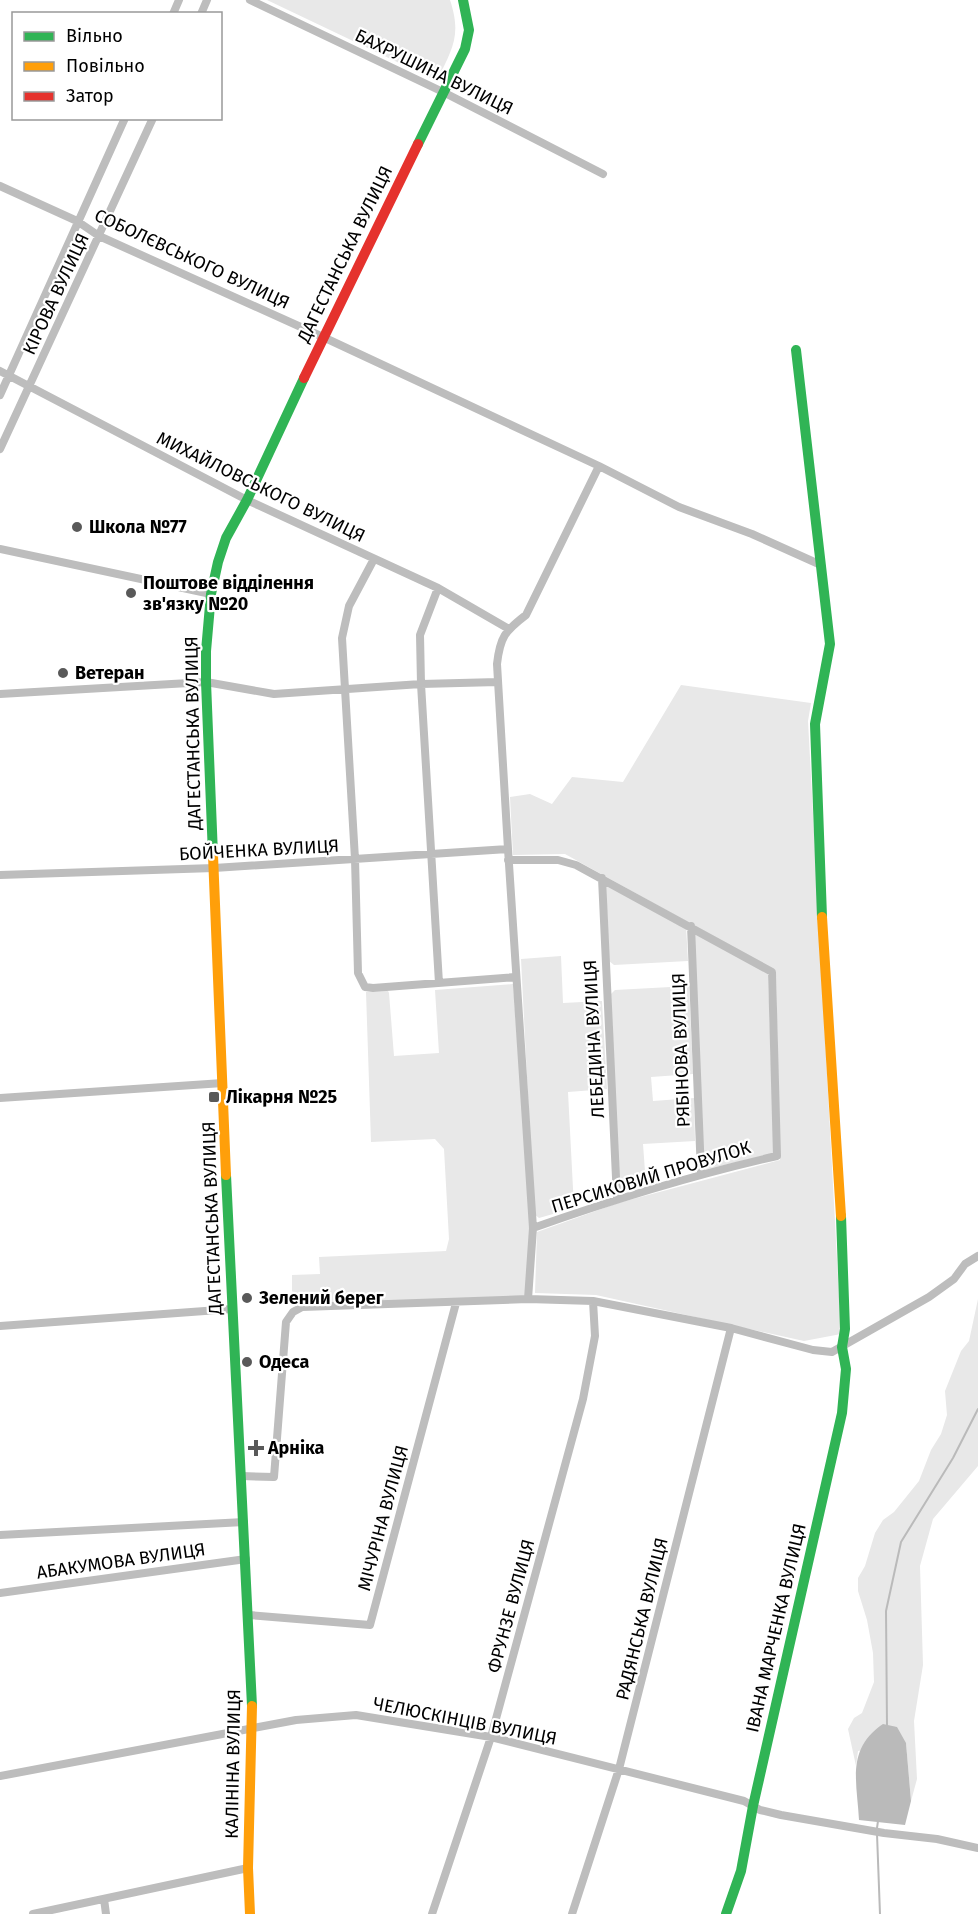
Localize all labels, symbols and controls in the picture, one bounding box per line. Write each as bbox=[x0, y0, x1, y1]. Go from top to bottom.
legend bbox=[12, 12, 222, 120]
street label: БАХРУШИНА ВУЛИЦЯ bbox=[351, 24, 517, 120]
text: Вільно bbox=[66, 25, 123, 47]
text: Повільно bbox=[66, 55, 145, 77]
text: Затор bbox=[66, 85, 114, 107]
street label: ДАГЕСТАНСЬКА ВУЛИЦЯ bbox=[292, 162, 397, 347]
street label: СОБОЛЄВСЬКОГО ВУЛИЦЯ bbox=[91, 204, 293, 314]
street label: КІРОВА ВУЛИЦЯ bbox=[18, 230, 94, 358]
street label: МИХАЙЛОВСЬКОГО ВУЛИЦЯ bbox=[153, 427, 369, 547]
place label: Школа №77 bbox=[89, 516, 187, 538]
marker: Школа №77 bbox=[70, 520, 84, 534]
place label: Поштове відділення зв'язку №20 bbox=[143, 572, 314, 615]
marker: Поштове відділення зв'язку №20 bbox=[124, 586, 138, 600]
street label: ДАГЕСТАНСЬКА ВУЛИЦЯ bbox=[180, 636, 206, 831]
place label: Ветеран bbox=[75, 662, 145, 684]
marker: Ветеран bbox=[56, 666, 70, 680]
street label: БОЙЧЕНКА ВУЛИЦЯ bbox=[178, 835, 340, 865]
street label: ЛЕБЕДИНА ВУЛИЦЯ bbox=[579, 959, 609, 1119]
street label: РЯБІНОВА ВУЛИЦЯ bbox=[667, 972, 695, 1128]
place label: Лікарня №25 bbox=[226, 1086, 338, 1108]
marker: Лікарня №25 bbox=[207, 1090, 221, 1104]
street label: ДАГЕСТАНСЬКА ВУЛИЦЯ bbox=[198, 1121, 226, 1316]
street label: ПЕРСИКОВИЙ ПРОВУЛОК bbox=[549, 1136, 754, 1218]
place label: Зелений берег bbox=[258, 1287, 384, 1309]
marker: Зелений берег bbox=[240, 1291, 254, 1305]
place label: Одеса bbox=[259, 1351, 309, 1373]
marker: Одеса bbox=[240, 1355, 254, 1369]
place label: Арніка bbox=[267, 1437, 325, 1459]
marker: Арніка bbox=[249, 1441, 263, 1455]
street label: МІЧУРІНА ВУЛИЦЯ bbox=[353, 1443, 413, 1593]
street label: ІВАНА МАРЧЕНКА ВУЛИЦЯ bbox=[741, 1521, 811, 1735]
street label: РАДЯНСЬКА ВУЛИЦЯ bbox=[611, 1535, 673, 1703]
street label: ФРУНЗЕ ВУЛИЦЯ bbox=[483, 1537, 539, 1675]
street label: АБАКУМОВА ВУЛИЦЯ bbox=[35, 1538, 207, 1584]
street label: КАЛІНІНА ВУЛИЦЯ bbox=[221, 1689, 245, 1839]
street label: ЧЕЛЮСКІНЦІВ ВУЛИЦЯ bbox=[371, 1692, 559, 1750]

